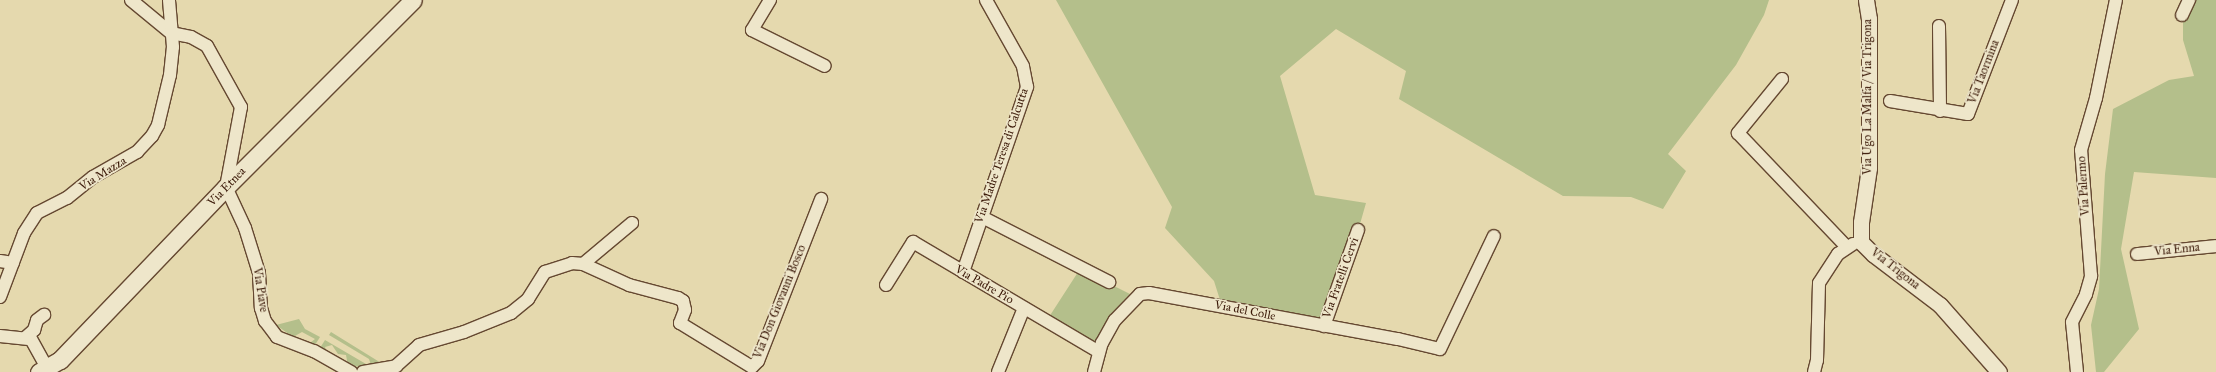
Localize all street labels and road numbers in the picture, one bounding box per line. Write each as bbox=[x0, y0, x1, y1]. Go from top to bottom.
street label: Via Ugo La Malfa / Via Trigona bbox=[1861, 19, 1875, 175]
street label: Via Taormina bbox=[1965, 38, 2003, 106]
street label: Via Madre Teresa di Calcutta bbox=[972, 87, 1032, 225]
street label: Via Mazza bbox=[77, 154, 129, 194]
street label: Via Palermo bbox=[2075, 156, 2093, 216]
street label: Via Etnea bbox=[205, 164, 249, 210]
street label: Via Fratelli Cervi bbox=[1320, 236, 1362, 320]
street label: Via Enna bbox=[2153, 240, 2201, 260]
street label: Via Don Giovanni Bosco bbox=[751, 243, 809, 361]
street label: Via Trigona bbox=[1868, 245, 1922, 293]
street label: Via Padre Pio bbox=[952, 262, 1016, 308]
street label: Via Piave bbox=[249, 267, 271, 313]
street label: Via del Colle bbox=[1213, 298, 1277, 324]

